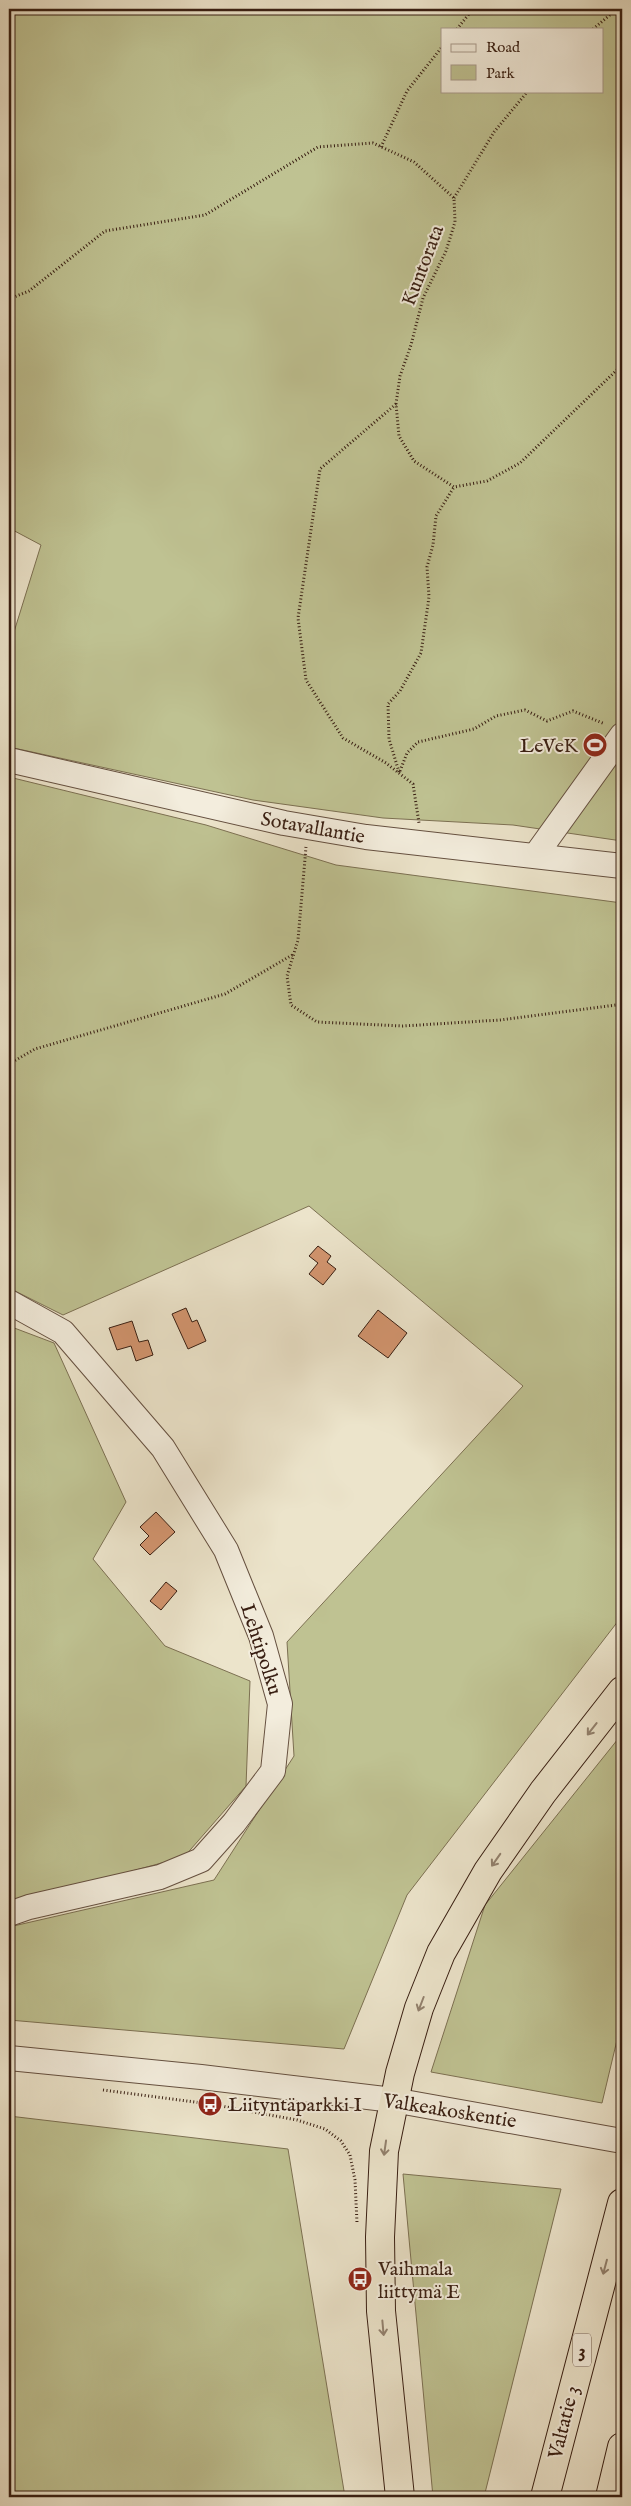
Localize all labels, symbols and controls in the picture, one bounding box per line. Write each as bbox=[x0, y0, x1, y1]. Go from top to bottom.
legend bbox=[441, 28, 604, 92]
text: Road bbox=[486, 38, 521, 57]
text: Park bbox=[486, 64, 516, 83]
street label: Kuntorata bbox=[397, 221, 450, 309]
sports icon: LeVeK bbox=[582, 732, 608, 758]
place label: LeVeK bbox=[520, 734, 579, 759]
street label: Sotavallantie bbox=[259, 807, 367, 850]
street label: Lehtipolku bbox=[234, 1601, 287, 1698]
one-way arrow bbox=[587, 1722, 597, 1736]
one-way arrow bbox=[491, 1853, 501, 1867]
one-way arrow bbox=[416, 1996, 425, 2011]
street label: Valkeakoskentie bbox=[380, 2088, 518, 2134]
bus stop icon: Liityntäparkki I bbox=[197, 2091, 223, 2117]
place label: Liityntäparkki I bbox=[228, 2093, 363, 2118]
one-way arrow bbox=[379, 2140, 389, 2156]
place label: Vaihmala liittymä E bbox=[377, 2257, 460, 2305]
one-way arrow bbox=[600, 2258, 609, 2274]
bus stop icon: Vaihmala liittymä E bbox=[347, 2266, 373, 2292]
one-way arrow bbox=[378, 2319, 387, 2335]
road number: 3 bbox=[573, 2334, 591, 2366]
street label: Valtatie 3 bbox=[543, 2383, 586, 2463]

